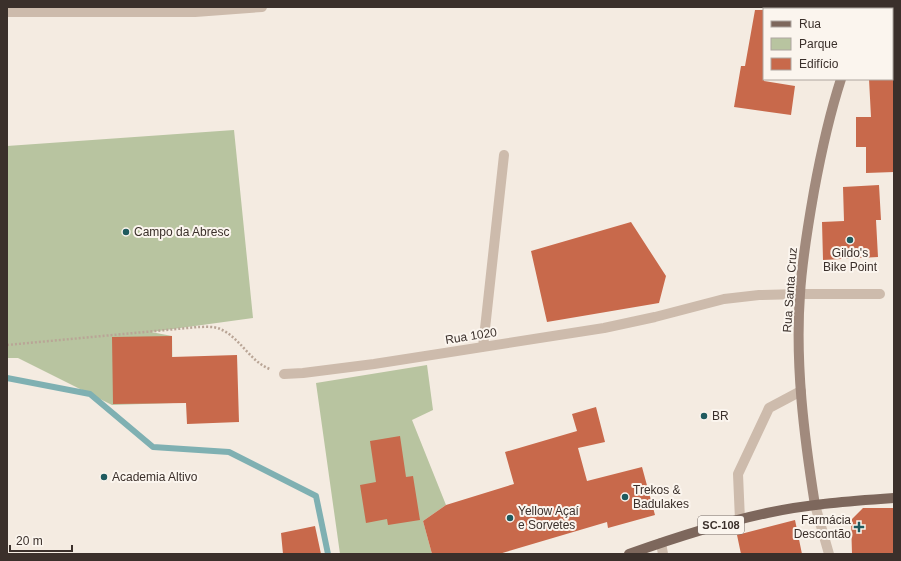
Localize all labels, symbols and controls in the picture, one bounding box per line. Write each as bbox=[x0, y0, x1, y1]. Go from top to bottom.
legend bbox=[763, 8, 893, 80]
text: Rua bbox=[799, 17, 821, 31]
text: Parque bbox=[799, 37, 838, 51]
text: Edifício bbox=[799, 57, 839, 71]
place label: Campo da Abresc bbox=[134, 225, 229, 239]
marker: Campo da Abresc bbox=[121, 227, 131, 237]
marker: Gildo's Bike Point bbox=[845, 235, 855, 245]
place label: Gildo's Bike Point bbox=[823, 246, 878, 274]
street label: Rua Santa Cruz bbox=[780, 247, 800, 333]
street label: Rua 1020 bbox=[444, 325, 498, 347]
place label: BR bbox=[712, 409, 729, 423]
marker: BR bbox=[699, 411, 709, 421]
place label: Academia Altivo bbox=[112, 470, 198, 484]
marker: Academia Altivo bbox=[99, 472, 109, 482]
place label: Trekos & Badulakes bbox=[633, 483, 689, 511]
marker: Trekos & Badulakes bbox=[620, 492, 630, 502]
place label: Yellow Açaí e Sorvetes bbox=[518, 504, 580, 532]
marker: Yellow Açaí e Sorvetes bbox=[505, 513, 515, 523]
place label: Farmácia Descontão bbox=[794, 513, 851, 541]
road number: SC-108 bbox=[698, 516, 744, 534]
marker: Farmácia Descontão bbox=[854, 522, 864, 532]
scale bar bbox=[10, 527, 72, 553]
text: 20 m bbox=[16, 534, 43, 548]

